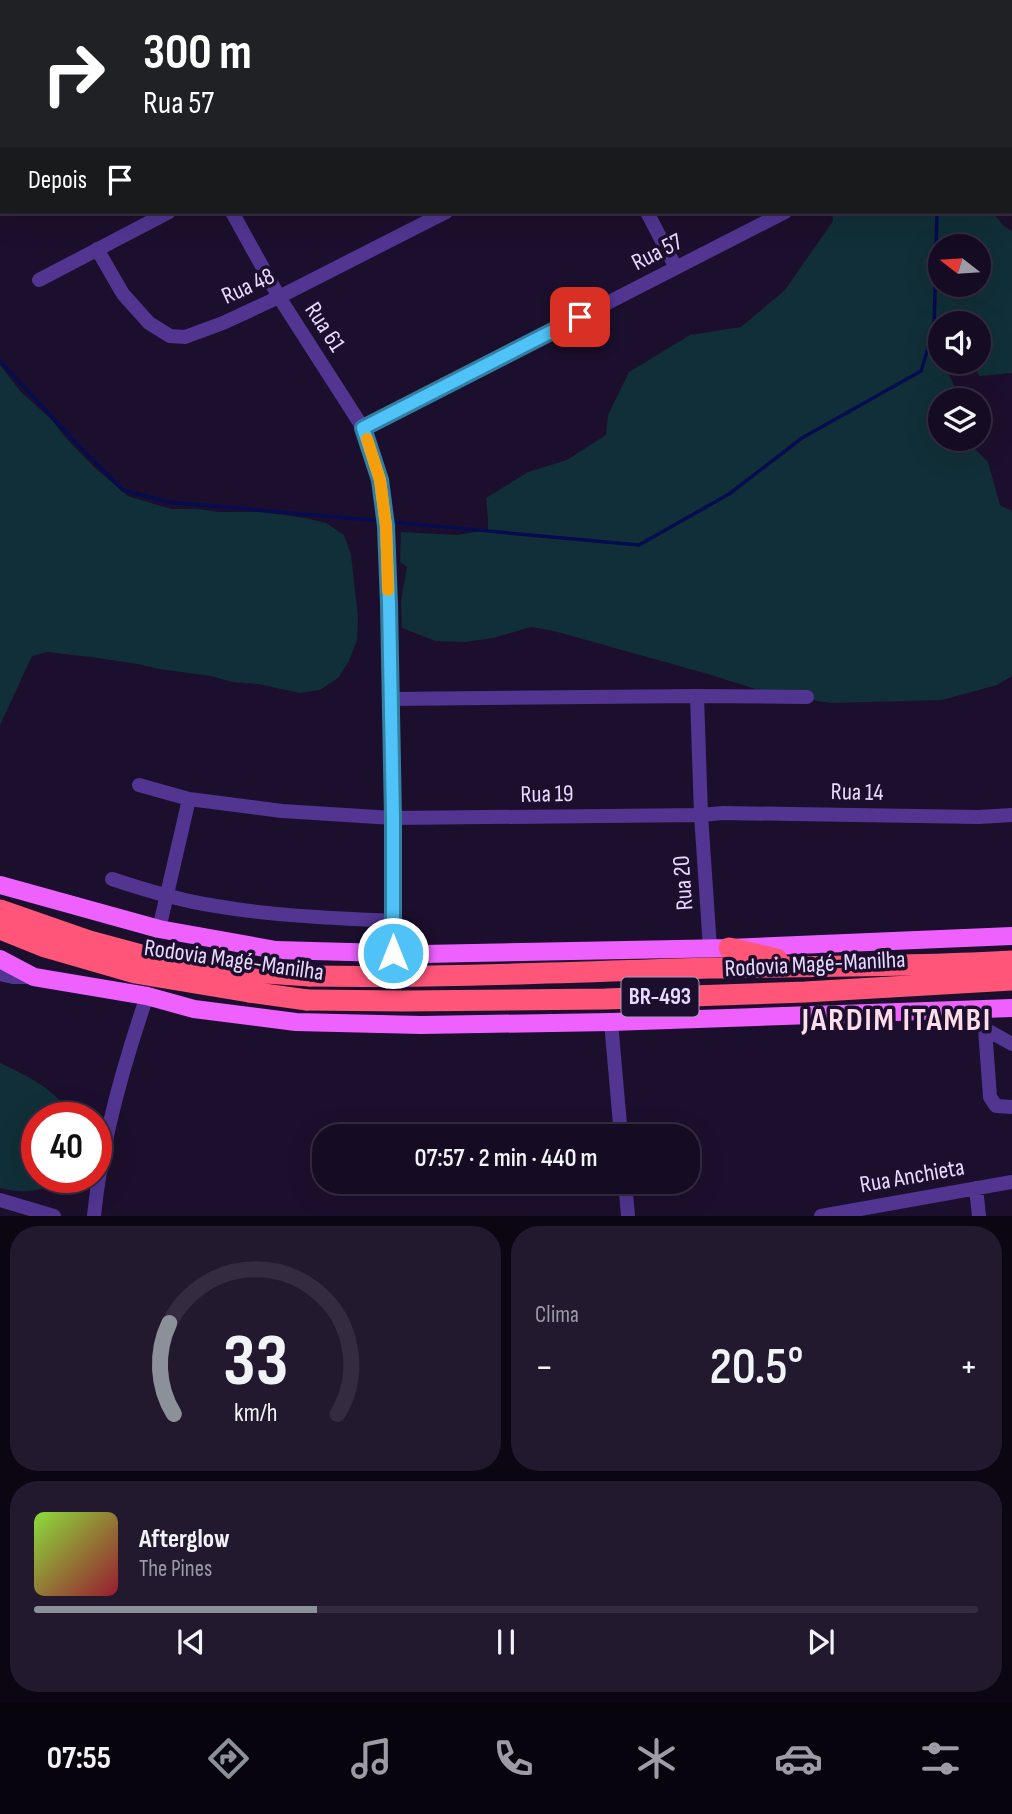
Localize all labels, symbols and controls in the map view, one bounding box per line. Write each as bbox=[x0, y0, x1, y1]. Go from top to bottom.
text: 300 m bbox=[143, 24, 252, 83]
icon: right bbox=[28, 28, 119, 119]
text: Rua 57 bbox=[143, 84, 214, 123]
icon: arrive bbox=[101, 161, 139, 199]
text: Depois bbox=[28, 165, 87, 196]
street label: Rua 57 bbox=[627, 227, 688, 277]
north arrow bbox=[928, 234, 990, 298]
map controls bbox=[928, 234, 991, 451]
street label: Rua 48 bbox=[217, 261, 279, 311]
pin bbox=[550, 287, 610, 347]
street label: Rua 61 bbox=[298, 297, 352, 358]
icon: arrive bbox=[561, 298, 599, 336]
button: sound bbox=[928, 311, 991, 374]
button: layers bbox=[928, 388, 991, 451]
street label: Rua 14 bbox=[830, 777, 884, 807]
street label: Rua 19 bbox=[520, 779, 574, 809]
street label: Rua 20 bbox=[667, 855, 699, 911]
position arrow bbox=[356, 916, 430, 990]
street label: Rodovia Magé-Manilha bbox=[142, 933, 326, 987]
street label: Rodovia Magé-Manilha bbox=[724, 945, 906, 983]
road number: BR-493 bbox=[622, 978, 698, 1016]
district label: JARDIM ITAMBI bbox=[801, 1001, 992, 1040]
speed limit sign: 40 bbox=[21, 1102, 112, 1193]
text: 07:57 · 2 min · 440 m bbox=[414, 1143, 598, 1174]
street label: Rua Anchieta bbox=[858, 1153, 966, 1199]
text: Clima bbox=[535, 1301, 579, 1329]
text: 33 bbox=[223, 1319, 288, 1407]
text: 20.5° bbox=[710, 1336, 803, 1399]
text: − bbox=[535, 1345, 554, 1390]
text: + bbox=[959, 1345, 978, 1390]
text: km/h bbox=[234, 1398, 277, 1429]
text: Afterglow bbox=[139, 1524, 230, 1555]
text: The Pines bbox=[139, 1555, 212, 1583]
icon: previous bbox=[172, 1623, 210, 1661]
icon: pause bbox=[487, 1623, 525, 1661]
icon: next bbox=[802, 1623, 840, 1661]
icon: directions bbox=[204, 1734, 253, 1783]
icon: music bbox=[347, 1734, 396, 1783]
icon: phone bbox=[489, 1734, 538, 1783]
icon: climate bbox=[632, 1734, 681, 1783]
icon: car bbox=[774, 1734, 823, 1783]
icon: filters bbox=[916, 1734, 965, 1783]
text: 07:55 bbox=[47, 1739, 111, 1778]

